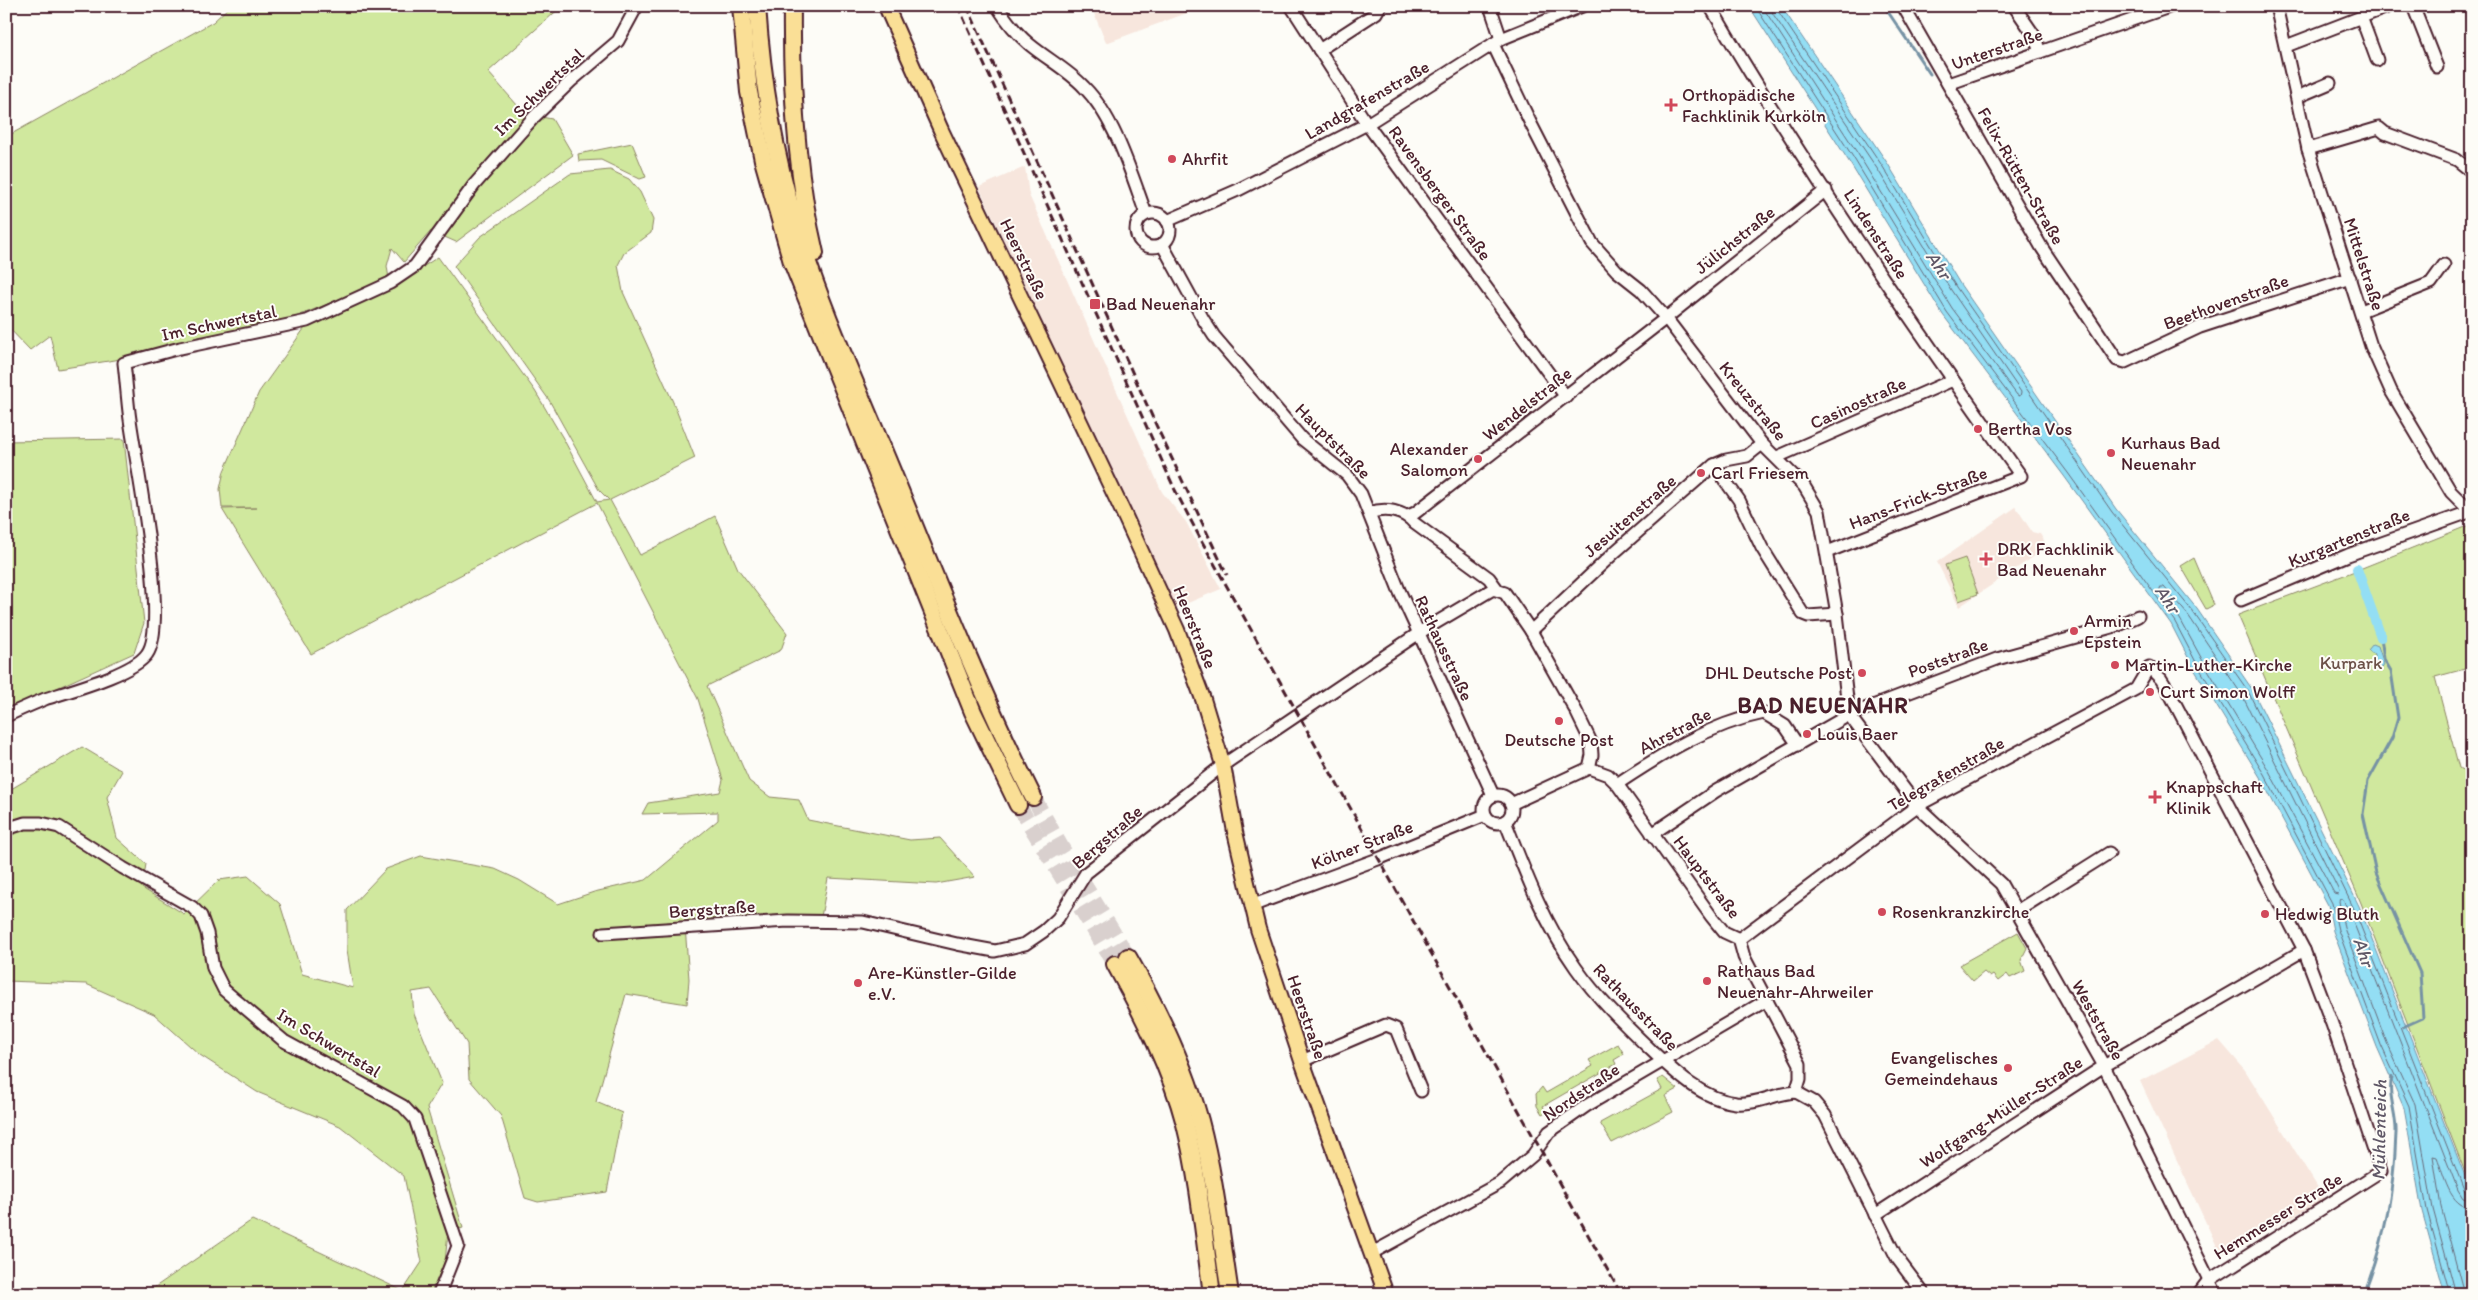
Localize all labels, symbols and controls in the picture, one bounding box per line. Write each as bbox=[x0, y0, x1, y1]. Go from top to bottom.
street label: Unterstraße bbox=[1948, 23, 2046, 75]
street label: Im Schwertstal bbox=[489, 43, 589, 141]
street label: Landgrafenstraße bbox=[1301, 55, 1433, 145]
place label: Orthopädische Fachklinik Kurköln bbox=[1682, 84, 1826, 127]
marker: Orthopädische Fachklinik Kurköln bbox=[1664, 98, 1678, 112]
street label: Felix-Rütten-Straße bbox=[1973, 103, 2069, 249]
street label: Ravensberger Straße bbox=[1384, 121, 1496, 265]
place label: Ahrfit bbox=[1182, 148, 1228, 170]
marker: Ahrfit bbox=[1166, 153, 1178, 165]
street label: Lindenstraße bbox=[1839, 185, 1913, 283]
street label: Jülichstraße bbox=[1691, 201, 1779, 279]
street label: Heerstraße bbox=[995, 215, 1053, 303]
street label: Mittelstraße bbox=[2339, 215, 2389, 313]
water label: Ahr bbox=[1921, 246, 1958, 285]
street label: Beethovenstraße bbox=[2160, 269, 2292, 335]
place label: Bad Neuenahr bbox=[1106, 293, 1216, 315]
marker: Bad Neuenahr bbox=[1088, 297, 1102, 311]
street label: Im Schwertstal bbox=[160, 300, 278, 346]
street label: Kreuzstraße bbox=[1714, 357, 1792, 445]
street label: Wendelstraße bbox=[1478, 362, 1576, 446]
street label: Casinostraße bbox=[1807, 372, 1909, 434]
street label: Hauptstraße bbox=[1290, 398, 1376, 484]
place label: Bertha Vos bbox=[1988, 418, 2072, 440]
marker: Bertha Vos bbox=[1972, 423, 1984, 435]
place label: Kurhaus Bad Neuenahr bbox=[2121, 432, 2221, 475]
place label: Alexander Salomon bbox=[1390, 438, 1468, 481]
marker: Kurhaus Bad Neuenahr bbox=[2105, 447, 2117, 459]
marker: Alexander Salomon bbox=[1472, 453, 1484, 465]
place label: Carl Friesem bbox=[1711, 462, 1810, 484]
street label: Hans-Frick-Straße bbox=[1846, 462, 1990, 534]
marker: Carl Friesem bbox=[1695, 467, 1707, 479]
street label: Jesuitenstraße bbox=[1579, 470, 1681, 562]
street label: Kurgartenstraße bbox=[2285, 504, 2413, 572]
place label: DRK Fachklinik Bad Neuenahr bbox=[1997, 538, 2114, 581]
marker: DRK Fachklinik Bad Neuenahr bbox=[1979, 552, 1993, 566]
water label: Ahr bbox=[2150, 580, 2187, 619]
street label: Heerstraße bbox=[1168, 582, 1222, 672]
street label: Rathausstraße bbox=[1410, 592, 1478, 704]
place label: Armin Epstein bbox=[2084, 610, 2142, 653]
marker: Armin Epstein bbox=[2068, 625, 2080, 637]
street label: Poststraße bbox=[1905, 633, 1991, 683]
park label: Kurpark bbox=[2320, 652, 2383, 674]
place label: Martin-Luther-Kirche bbox=[2125, 654, 2292, 676]
marker: Martin-Luther-Kirche bbox=[2109, 659, 2121, 671]
place label: DHL Deutsche Post bbox=[1705, 662, 1852, 684]
marker: DHL Deutsche Post bbox=[1856, 667, 1868, 679]
place label: Curt Simon Wolff bbox=[2160, 681, 2296, 703]
marker: Curt Simon Wolff bbox=[2144, 686, 2156, 698]
district label: BAD NEUENAHR bbox=[1738, 692, 1908, 719]
street label: Ahrstraße bbox=[1635, 703, 1715, 759]
marker: Deutsche Post bbox=[1553, 715, 1565, 727]
place label: Louis Baer bbox=[1817, 723, 1898, 745]
marker: Louis Baer bbox=[1801, 728, 1813, 740]
place label: Deutsche Post bbox=[1504, 729, 1614, 751]
street label: Telegrafenstraße bbox=[1884, 732, 2008, 816]
place label: Knappschaft Klinik bbox=[2166, 776, 2263, 819]
marker: Knappschaft Klinik bbox=[2148, 790, 2162, 804]
street label: Bergstraße bbox=[1067, 800, 1147, 874]
street label: Kölner Straße bbox=[1308, 815, 1416, 875]
street label: Hauptstraße bbox=[1669, 831, 1745, 923]
street label: Bergstraße bbox=[668, 895, 756, 923]
place label: Rosenkranzkirche bbox=[1892, 901, 2029, 923]
place label: Hedwig Bluth bbox=[2275, 903, 2380, 925]
marker: Rosenkranzkirche bbox=[1876, 906, 1888, 918]
marker: Hedwig Bluth bbox=[2259, 908, 2271, 920]
water label: Ahr bbox=[2348, 934, 2380, 971]
street label: Rathausstraße bbox=[1589, 958, 1683, 1056]
place label: Rathaus Bad Neuenahr-Ahrweiler bbox=[1717, 960, 1874, 1003]
place label: Are-Künstler-Gilde e.V. bbox=[868, 962, 1017, 1005]
street label: Heerstraße bbox=[1282, 972, 1332, 1062]
marker: Rathaus Bad Neuenahr-Ahrweiler bbox=[1701, 975, 1713, 987]
street label: Weststraße bbox=[2067, 976, 2129, 1064]
marker: Are-Künstler-Gilde e.V. bbox=[852, 977, 864, 989]
street label: Im Schwertstal bbox=[273, 1003, 385, 1083]
place label: Evangelisches Gemeindehaus bbox=[1884, 1047, 1998, 1090]
street label: Wolfgang-Müller-Straße bbox=[1915, 1051, 2087, 1173]
street label: Nordstraße bbox=[1538, 1058, 1624, 1126]
marker: Evangelisches Gemeindehaus bbox=[2002, 1062, 2014, 1074]
water label: Mühlenteich bbox=[2367, 1079, 2391, 1181]
street label: Hemmesser Straße bbox=[2209, 1167, 2347, 1265]

